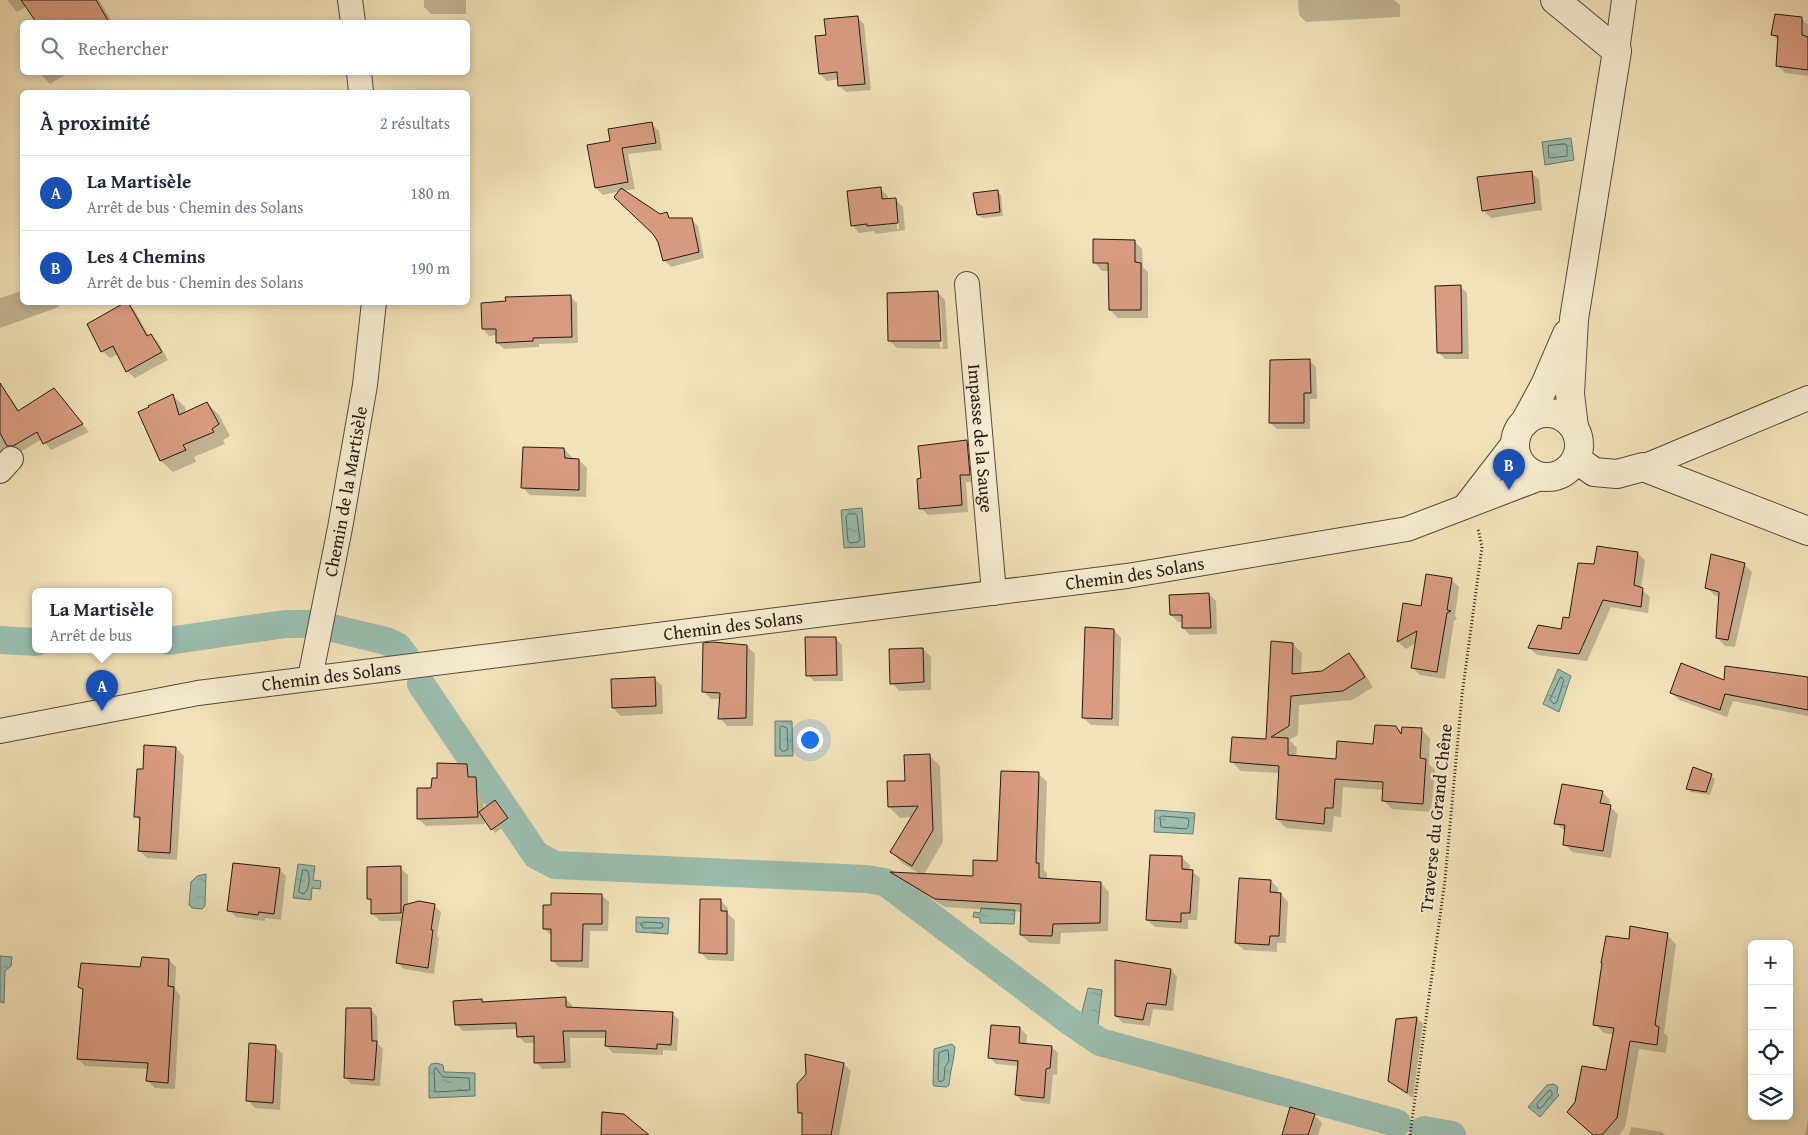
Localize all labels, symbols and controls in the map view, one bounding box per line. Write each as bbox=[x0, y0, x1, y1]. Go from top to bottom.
search box bbox=[20, 20, 470, 75]
icon: search bbox=[38, 34, 66, 62]
text: Rechercher bbox=[78, 34, 169, 62]
text: À proximité bbox=[40, 107, 150, 138]
text: 2 résultats bbox=[380, 111, 450, 135]
text: La Martisèle bbox=[87, 167, 191, 195]
text: A bbox=[51, 181, 61, 205]
text: 180 m bbox=[410, 181, 450, 205]
text: Arrêt de bus · Chemin des Solans bbox=[87, 195, 304, 219]
text: Les 4 Chemins bbox=[87, 242, 205, 270]
text: B bbox=[51, 256, 61, 280]
text: 190 m bbox=[410, 256, 450, 280]
text: Arrêt de bus · Chemin des Solans bbox=[87, 270, 304, 294]
street label: Impasse de la Sauge bbox=[961, 363, 1001, 514]
street label: Chemin de la Martisèle bbox=[317, 404, 374, 579]
pin: B bbox=[1493, 449, 1525, 490]
street label: Chemin des Solans bbox=[1064, 549, 1206, 597]
popup bbox=[32, 588, 172, 653]
text: La Martisèle bbox=[50, 595, 154, 623]
street label: Chemin des Solans bbox=[662, 603, 804, 647]
text: Arrêt de bus bbox=[50, 623, 132, 647]
street label: Chemin des Solans bbox=[260, 654, 403, 698]
pin: A bbox=[86, 670, 118, 711]
street label: Traverse du Grand Chêne bbox=[1412, 722, 1459, 914]
your location bbox=[797, 727, 823, 753]
map controls bbox=[1748, 940, 1793, 1120]
button: + bbox=[1748, 940, 1793, 985]
button: − bbox=[1748, 985, 1793, 1030]
button: locate bbox=[1748, 1030, 1793, 1075]
button: layers bbox=[1748, 1075, 1793, 1120]

